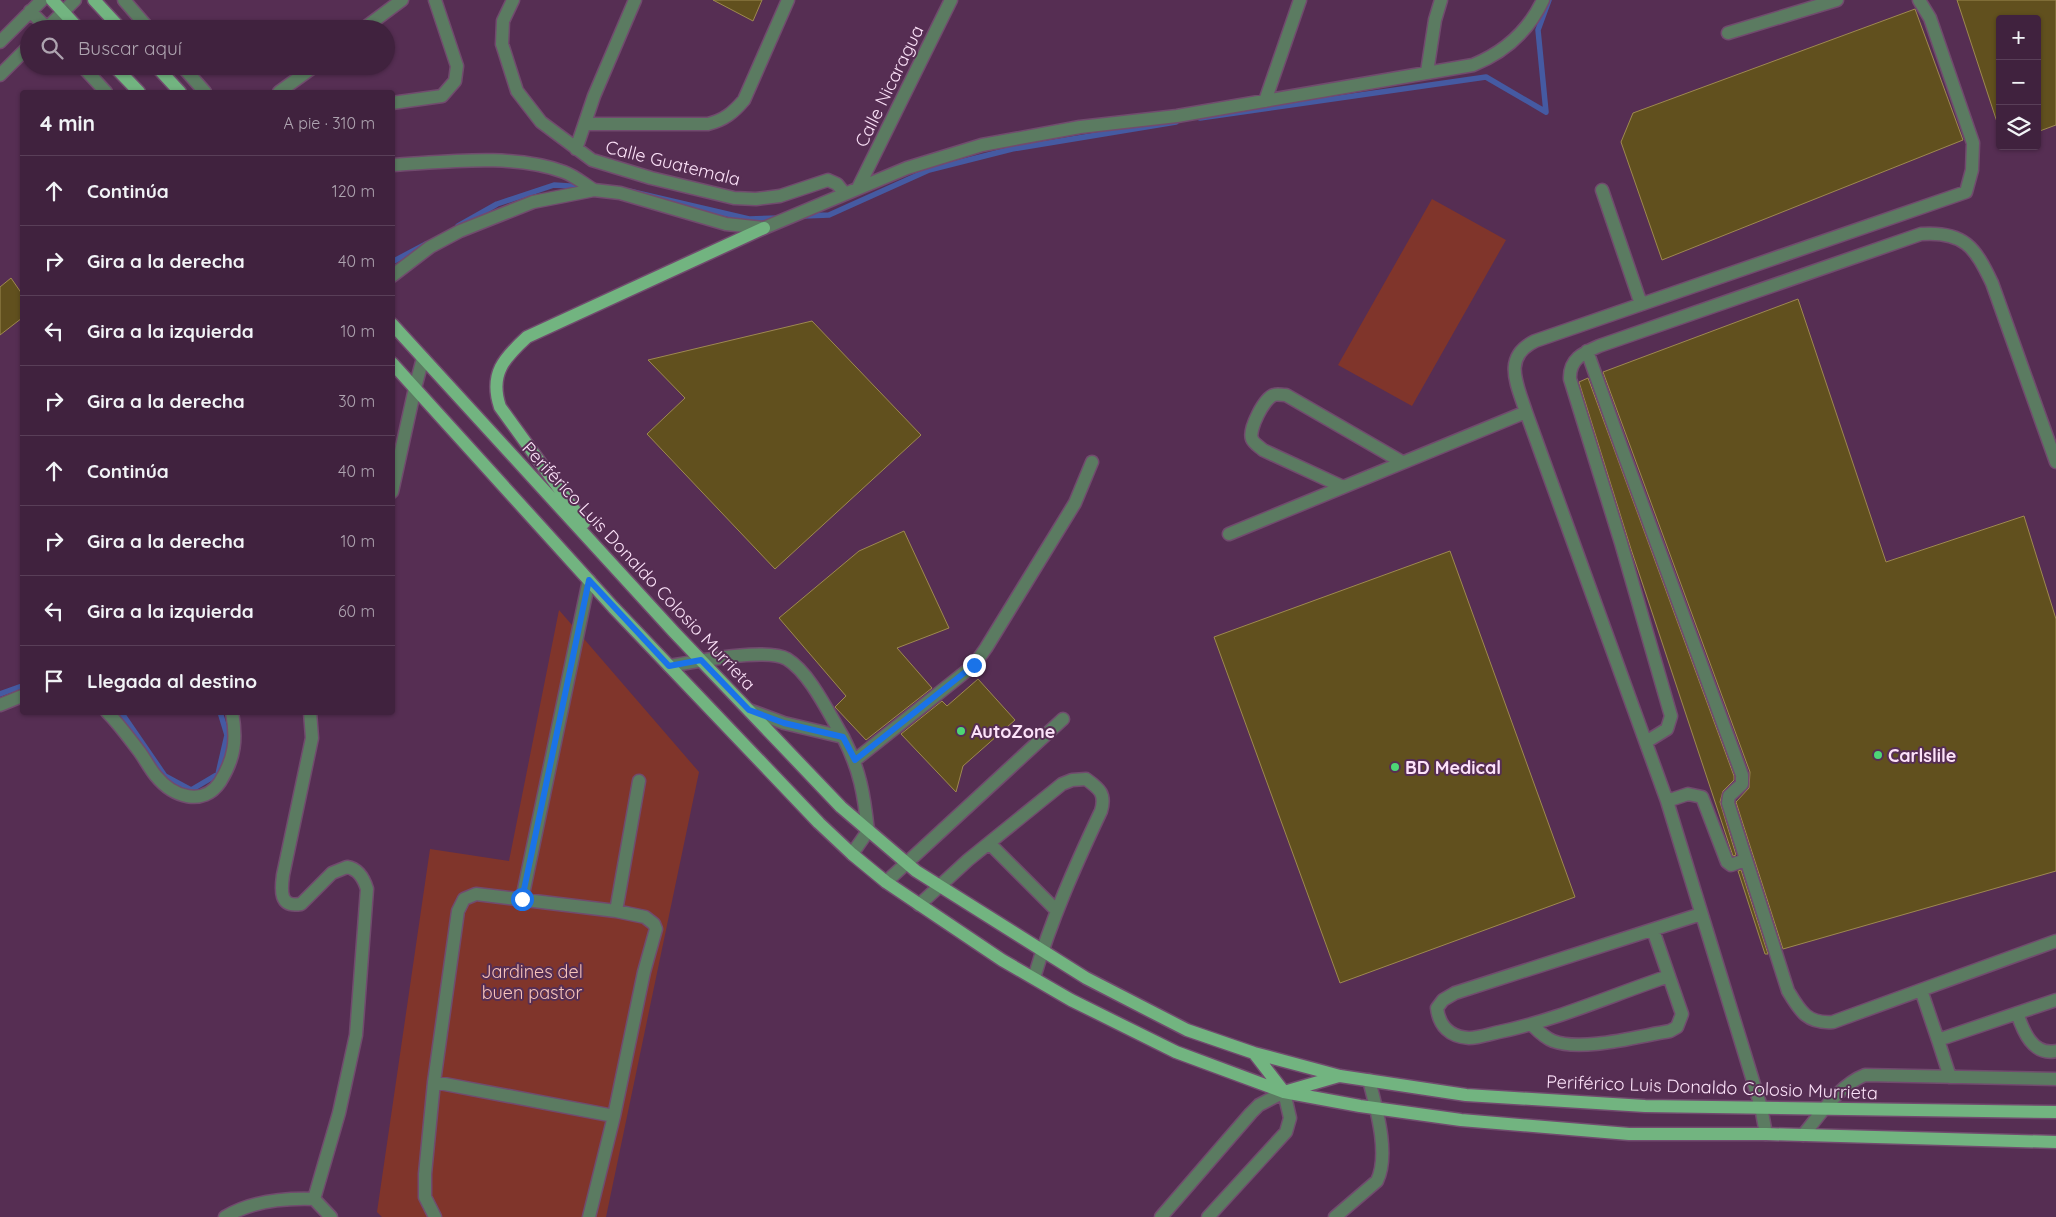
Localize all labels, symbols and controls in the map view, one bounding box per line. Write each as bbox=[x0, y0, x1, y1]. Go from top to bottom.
map controls bbox=[1996, 15, 2041, 150]
button: + bbox=[1996, 15, 2041, 60]
search box bbox=[20, 20, 395, 75]
street label: Calle Nicaragua bbox=[850, 21, 928, 151]
icon: search bbox=[38, 34, 66, 62]
text: Buscar aquí bbox=[78, 36, 182, 60]
button: − bbox=[1996, 60, 2041, 105]
button: layers bbox=[1996, 105, 2041, 150]
text: 4 min bbox=[40, 110, 95, 136]
text: A pie · 310 m bbox=[283, 113, 375, 133]
street label: Calle Guatemala bbox=[603, 135, 743, 191]
icon: ahead bbox=[40, 177, 68, 205]
text: Continúa bbox=[87, 179, 169, 203]
text: 120 m bbox=[332, 181, 375, 201]
icon: right bbox=[40, 247, 68, 275]
text: Gira a la derecha bbox=[87, 249, 245, 273]
text: 40 m bbox=[338, 251, 375, 271]
icon: left bbox=[40, 317, 68, 345]
text: Gira a la izquierda bbox=[87, 319, 254, 343]
text: 10 m bbox=[341, 321, 375, 341]
icon: right bbox=[40, 387, 68, 415]
text: Gira a la derecha bbox=[87, 389, 245, 413]
text: 30 m bbox=[338, 391, 375, 411]
street label: Periférico Luis Donaldo Colosio Murrieta bbox=[517, 437, 761, 695]
icon: ahead bbox=[40, 457, 68, 485]
text: Continúa bbox=[87, 459, 169, 483]
text: 40 m bbox=[338, 461, 375, 481]
icon: right bbox=[40, 527, 68, 555]
text: Gira a la derecha bbox=[87, 529, 245, 553]
text: 10 m bbox=[341, 531, 375, 551]
icon: left bbox=[40, 597, 68, 625]
text: Gira a la izquierda bbox=[87, 599, 254, 623]
text: 60 m bbox=[338, 601, 375, 621]
route end bbox=[963, 654, 986, 677]
icon: arrive bbox=[40, 667, 68, 695]
text: Llegada al destino bbox=[87, 669, 257, 693]
place label: AutoZone bbox=[971, 720, 1055, 743]
marker: AutoZone bbox=[955, 725, 967, 737]
place label: Carlslile bbox=[1888, 744, 1956, 767]
marker: Carlslile bbox=[1872, 749, 1884, 761]
place label: BD Medical bbox=[1405, 756, 1501, 779]
marker: BD Medical bbox=[1389, 761, 1401, 773]
route start bbox=[511, 888, 534, 911]
park label: Jardines del buen pastor bbox=[481, 960, 583, 1004]
street label: Periférico Luis Donaldo Colosio Murrieta bbox=[1546, 1070, 1878, 1104]

